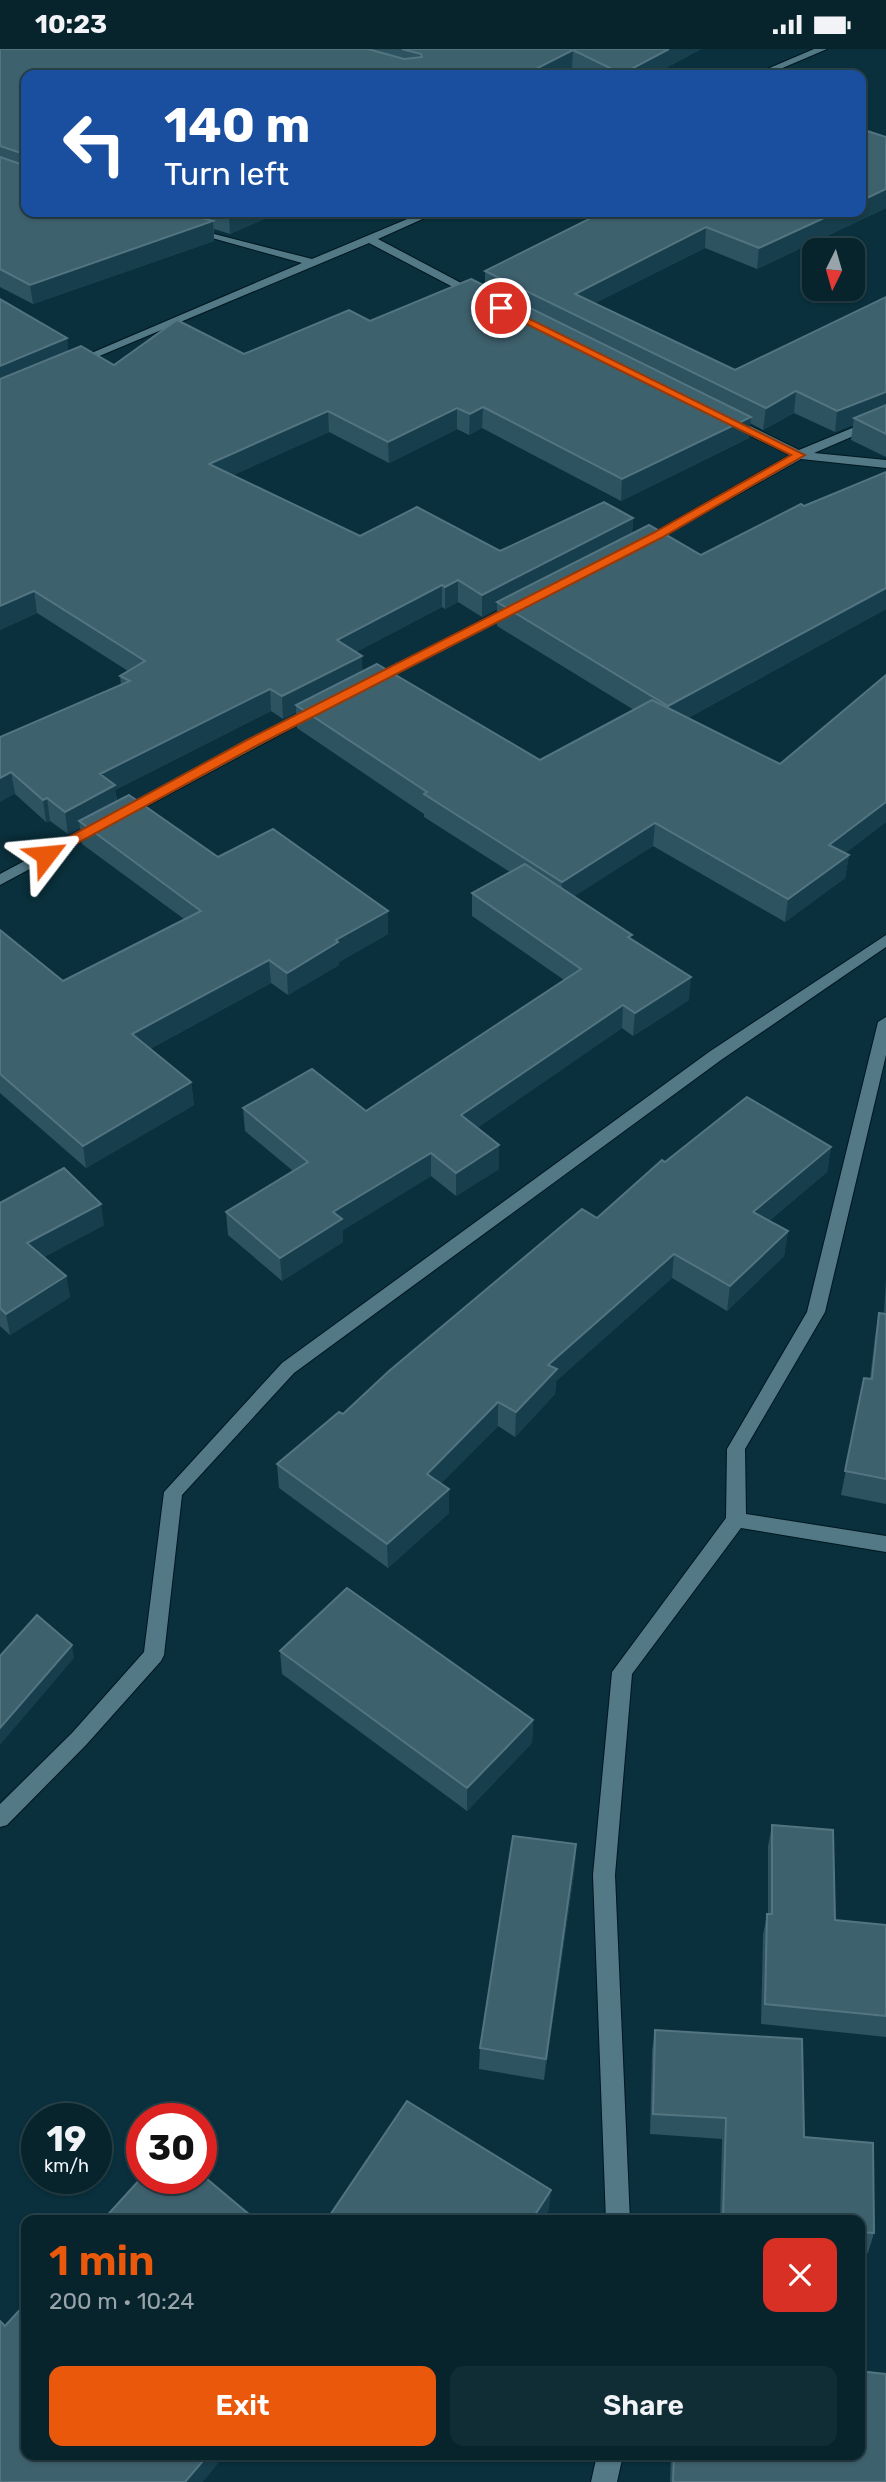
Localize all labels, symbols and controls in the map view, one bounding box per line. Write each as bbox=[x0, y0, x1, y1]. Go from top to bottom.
text: 10:23 bbox=[35, 9, 107, 40]
text: 140 m bbox=[164, 96, 310, 154]
icon: left bbox=[49, 98, 140, 189]
text: Turn left bbox=[164, 155, 289, 193]
north arrow bbox=[802, 238, 864, 301]
map controls bbox=[802, 238, 865, 301]
pin bbox=[471, 278, 531, 338]
icon: arrive bbox=[482, 289, 520, 327]
position arrow bbox=[9, 818, 83, 892]
speed limit sign: 30 bbox=[126, 2103, 217, 2194]
text: 19 bbox=[47, 2118, 86, 2160]
text: km/h bbox=[44, 2155, 89, 2177]
text: 1 min bbox=[49, 2236, 155, 2286]
button: close bbox=[763, 2238, 837, 2312]
text: 200 m · 10:24 bbox=[49, 2287, 195, 2315]
button: Exit bbox=[49, 2366, 436, 2446]
button: Share bbox=[450, 2366, 837, 2446]

